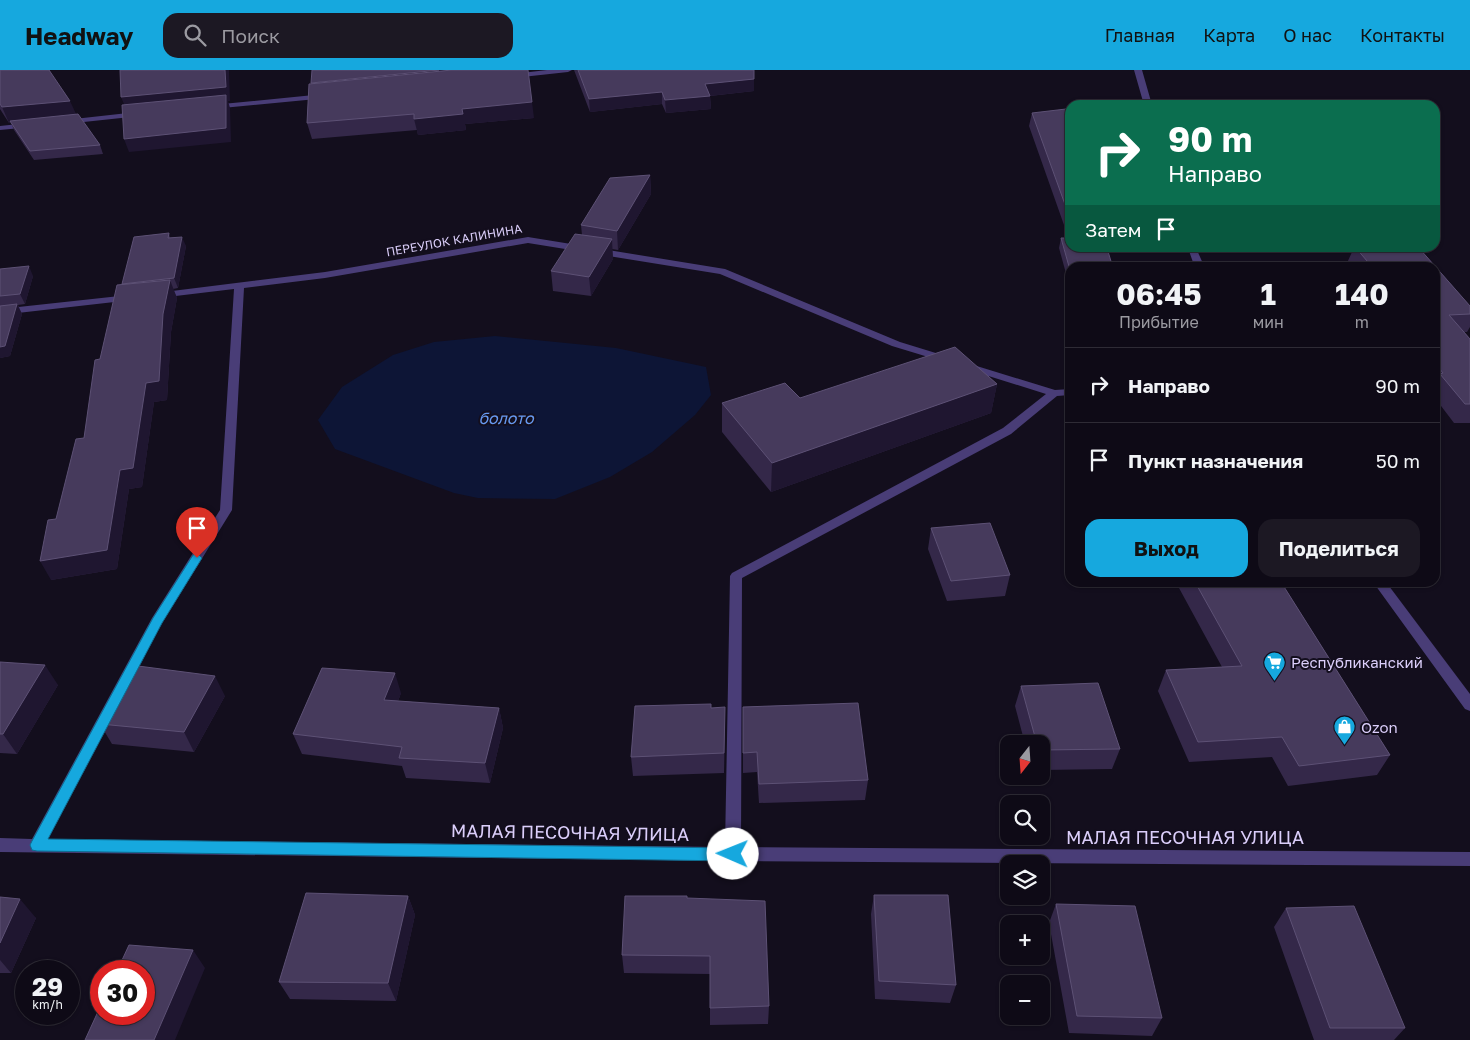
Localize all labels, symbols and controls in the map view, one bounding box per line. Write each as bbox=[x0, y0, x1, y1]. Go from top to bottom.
search box bbox=[163, 13, 513, 58]
text: Headway bbox=[25, 21, 133, 50]
icon: search bbox=[181, 21, 209, 49]
text: Поиск bbox=[221, 24, 280, 47]
text: Главная bbox=[1105, 24, 1175, 46]
text: Карта bbox=[1203, 24, 1255, 46]
text: О нас bbox=[1283, 24, 1332, 46]
text: Контакты bbox=[1360, 24, 1445, 46]
text: 90 m bbox=[1168, 118, 1252, 160]
icon: right bbox=[1085, 120, 1150, 185]
text: Направо bbox=[1168, 160, 1262, 187]
icon: arrive bbox=[1152, 215, 1180, 243]
text: Затем bbox=[1085, 218, 1142, 241]
street label: ПЕРЕУЛОК КАЛИНИНА bbox=[385, 221, 523, 259]
text: 06:45 bbox=[1116, 276, 1201, 312]
text: 1 bbox=[1261, 276, 1276, 312]
text: 140 bbox=[1335, 276, 1389, 312]
text: Прибытие bbox=[1119, 312, 1199, 332]
text: мин bbox=[1253, 312, 1284, 332]
text: m bbox=[1355, 312, 1369, 332]
icon: right bbox=[1085, 371, 1113, 399]
text: Направо bbox=[1128, 374, 1210, 397]
text: 90 m bbox=[1375, 374, 1420, 397]
water label: болото bbox=[478, 408, 535, 428]
icon: arrive bbox=[1085, 446, 1113, 474]
text: Пункт назначения bbox=[1128, 449, 1303, 472]
text: 50 m bbox=[1376, 449, 1420, 472]
pin bbox=[176, 507, 218, 558]
icon: arrive bbox=[183, 514, 211, 542]
button: Выход bbox=[1085, 519, 1248, 577]
button: Поделиться bbox=[1258, 519, 1420, 577]
supermarket icon: Республиканский bbox=[1263, 650, 1287, 681]
place label: Республиканский bbox=[1291, 653, 1423, 671]
shop icon: Ozon bbox=[1333, 715, 1357, 746]
place label: Ozon bbox=[1361, 718, 1398, 736]
north arrow bbox=[1000, 735, 1050, 785]
map controls bbox=[1000, 735, 1050, 1025]
button: search bbox=[1000, 795, 1050, 845]
street label: МАЛАЯ ПЕСОЧНАЯ УЛИЦА bbox=[451, 819, 689, 845]
street label: МАЛАЯ ПЕСОЧНАЯ УЛИЦА bbox=[1066, 826, 1304, 848]
position arrow bbox=[706, 827, 758, 879]
button: layers bbox=[1000, 855, 1050, 905]
button: + bbox=[1000, 915, 1050, 965]
speed limit sign: 30 bbox=[90, 960, 155, 1025]
text: 29 bbox=[32, 971, 63, 1002]
button: − bbox=[1000, 975, 1050, 1025]
text: km/h bbox=[32, 997, 63, 1012]

